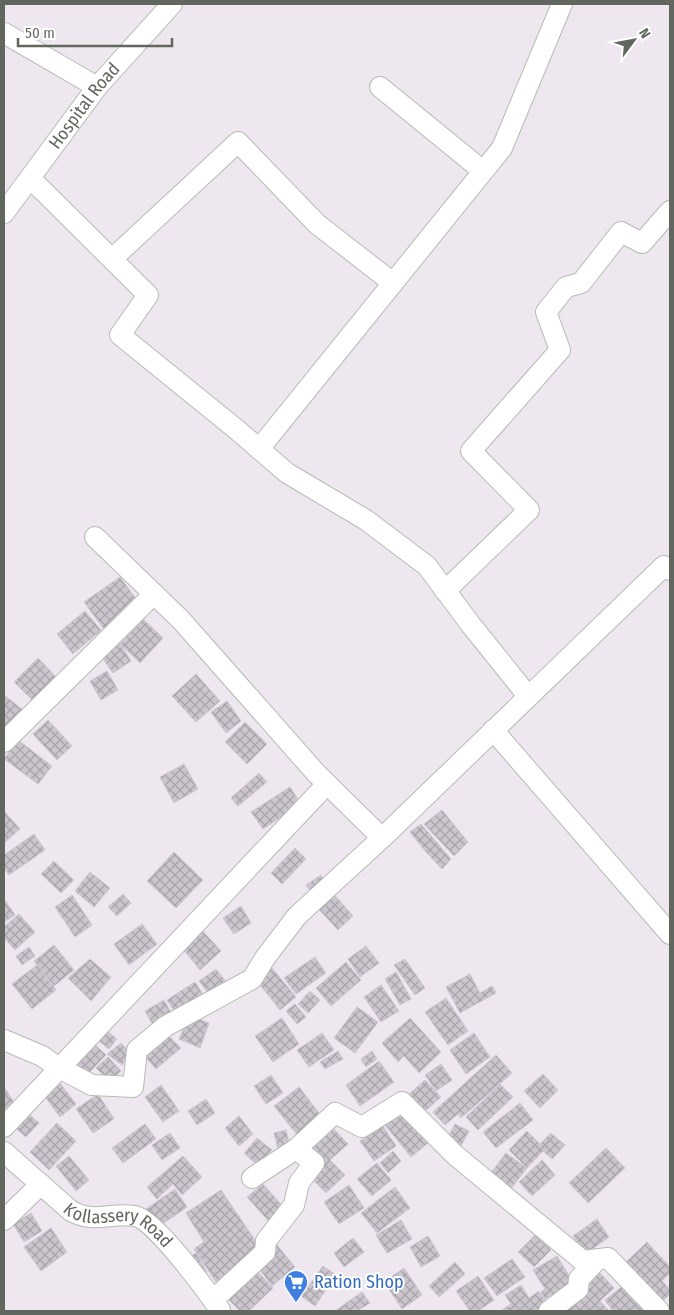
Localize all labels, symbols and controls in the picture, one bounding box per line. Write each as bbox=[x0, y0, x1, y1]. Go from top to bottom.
scale bar bbox=[18, 15, 171, 47]
north arrow bbox=[609, 15, 659, 65]
text: 50 m bbox=[25, 24, 55, 42]
text: N bbox=[635, 25, 654, 41]
street label: Hospital Road bbox=[44, 58, 125, 153]
street label: Kollassery Road bbox=[59, 1198, 177, 1252]
supermarket icon: Ration Shop bbox=[283, 1269, 309, 1303]
place label: Ration Shop bbox=[314, 1271, 404, 1293]

